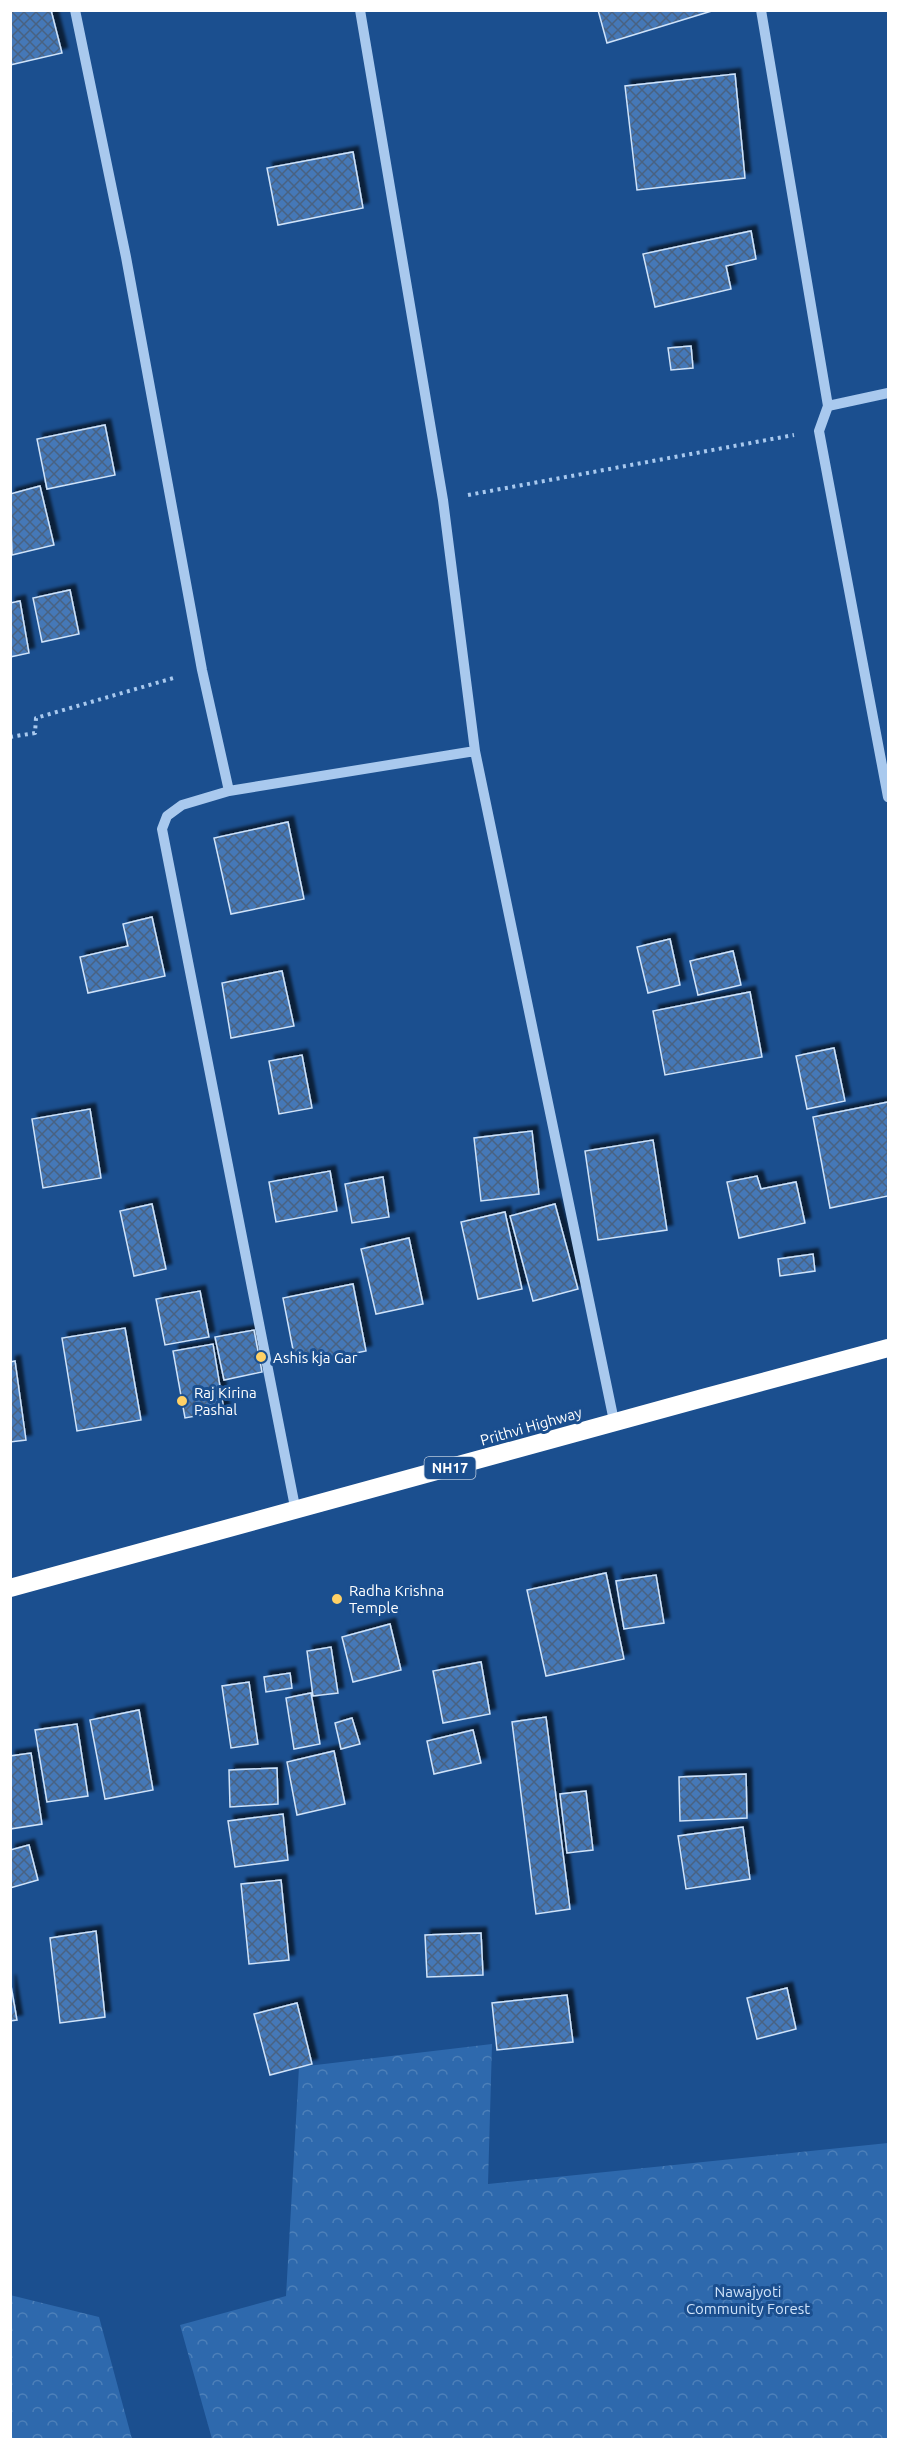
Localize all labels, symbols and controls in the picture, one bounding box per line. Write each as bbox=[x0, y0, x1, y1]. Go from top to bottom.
place label: Ashis kja Gar bbox=[273, 1349, 358, 1366]
marker: Ashis kja Gar bbox=[254, 1350, 268, 1364]
place label: Raj Kirina Pashal bbox=[194, 1384, 257, 1418]
marker: Raj Kirina Pashal bbox=[175, 1394, 189, 1408]
street label: Prithvi Highway bbox=[478, 1403, 584, 1449]
road number: NH17 bbox=[424, 1457, 476, 1479]
place label: Radha Krishna Temple bbox=[349, 1582, 444, 1616]
marker: Radha Krishna Temple bbox=[330, 1592, 344, 1606]
park label: Nawajyoti Community Forest bbox=[686, 2283, 810, 2317]

